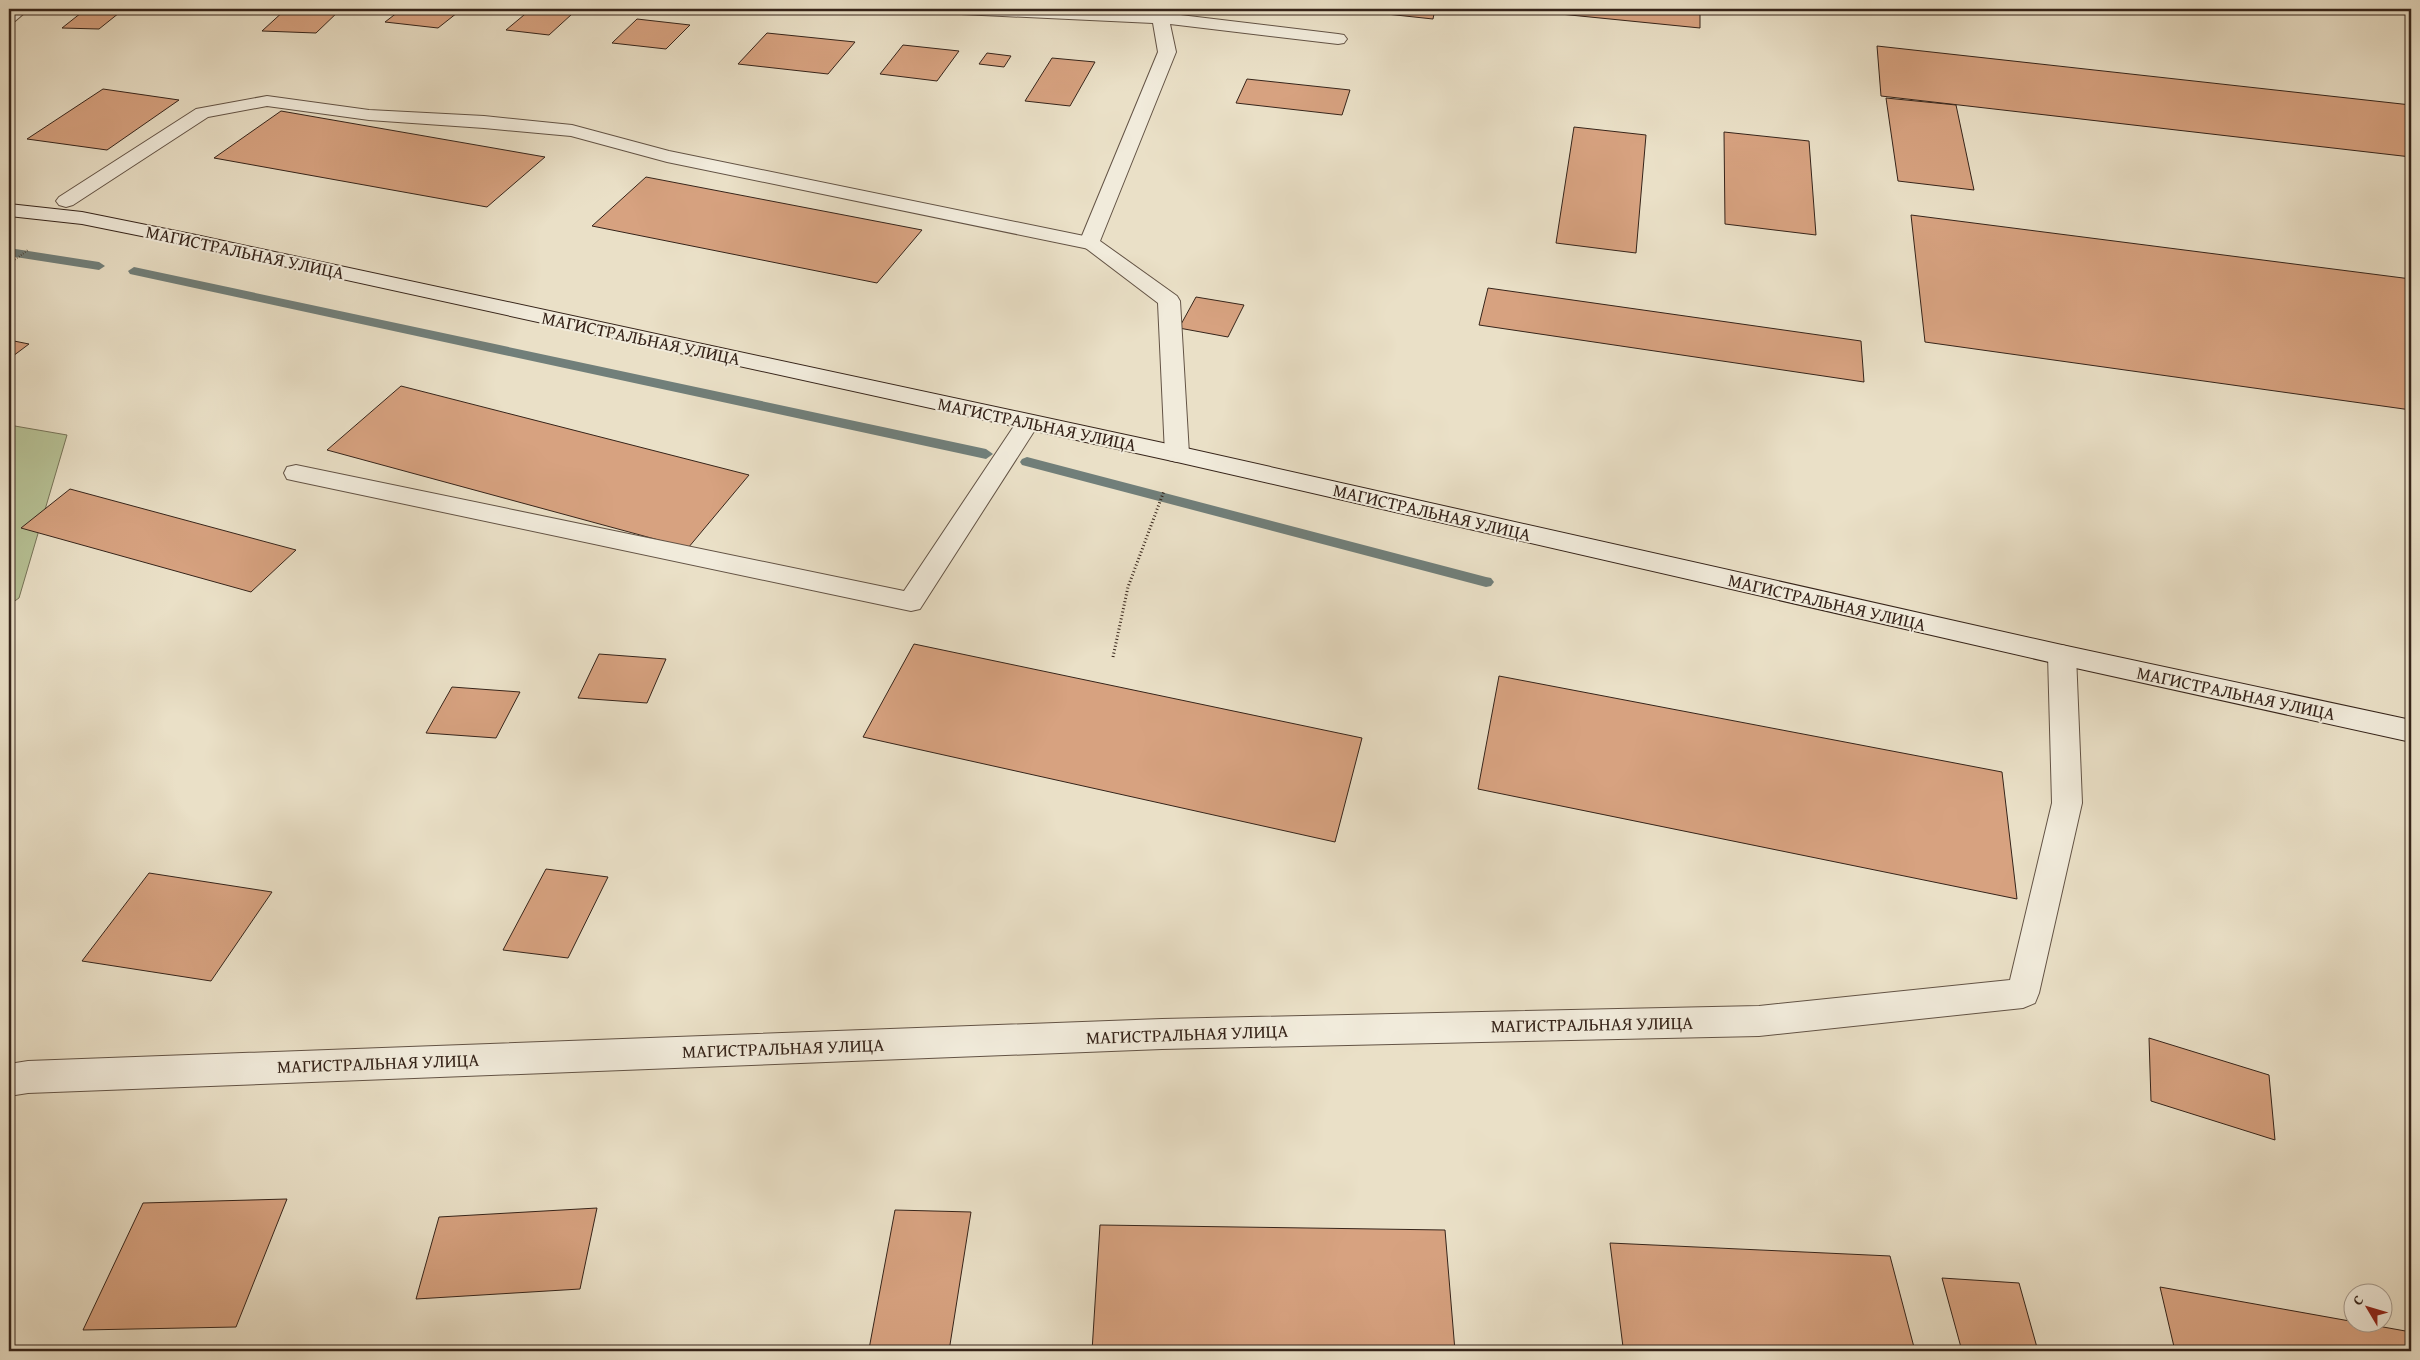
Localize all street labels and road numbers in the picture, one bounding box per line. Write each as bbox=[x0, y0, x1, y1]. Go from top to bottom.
street label: МАГИСТРАЛЬНАЯ УЛИЦА bbox=[143, 218, 347, 286]
street label: МАГИСТРАЛЬНАЯ УЛИЦА bbox=[539, 304, 743, 372]
street label: МАГИСТРАЛЬНАЯ УЛИЦА bbox=[935, 390, 1139, 458]
street label: МАГИСТРАЛЬНАЯ УЛИЦА bbox=[1330, 476, 1534, 548]
street label: МАГИСТРАЛЬНАЯ УЛИЦА bbox=[1725, 566, 1929, 638]
street label: МАГИСТРАЛЬНАЯ УЛИЦА bbox=[2134, 659, 2338, 727]
street label: МАГИСТРАЛЬНАЯ УЛИЦА bbox=[1491, 1009, 1693, 1039]
street label: МАГИСТРАЛЬНАЯ УЛИЦА bbox=[1085, 1017, 1289, 1051]
street label: МАГИСТРАЛЬНАЯ УЛИЦА bbox=[681, 1031, 885, 1065]
street label: МАГИСТРАЛЬНАЯ УЛИЦА bbox=[276, 1046, 480, 1080]

